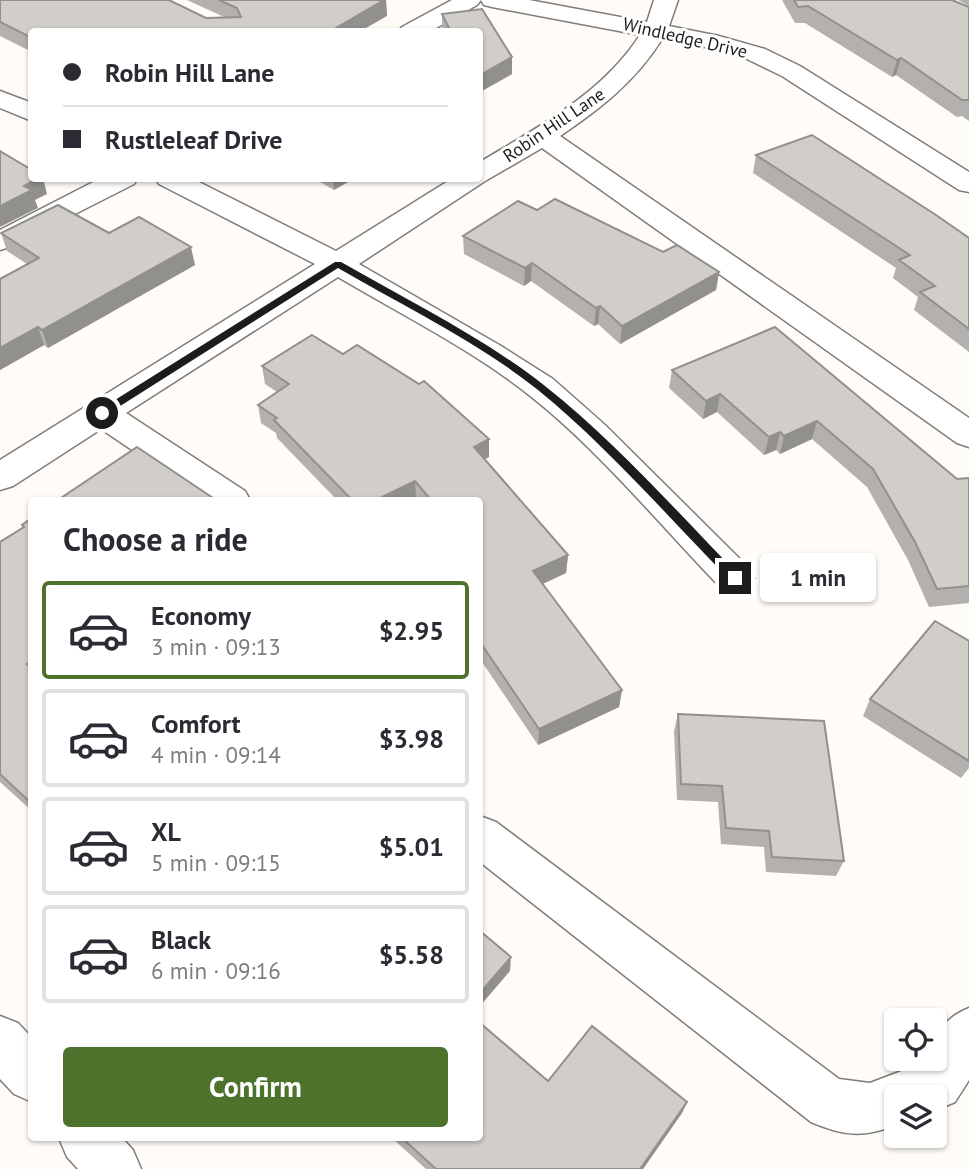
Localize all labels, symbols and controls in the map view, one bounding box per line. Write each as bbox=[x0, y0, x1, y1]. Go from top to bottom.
street label: Windledge Drive bbox=[621, 12, 750, 63]
text: Robin Hill Lane bbox=[105, 56, 274, 89]
street label: Robin Hill Lane bbox=[498, 82, 609, 167]
text: Rustleleaf Drive bbox=[105, 123, 283, 156]
route start bbox=[86, 397, 118, 429]
text: Choose a ride bbox=[63, 518, 248, 560]
callout: 1 min bbox=[760, 554, 875, 602]
route end bbox=[719, 562, 751, 594]
text: 1 min bbox=[790, 563, 846, 592]
icon: car bbox=[67, 599, 130, 662]
text: Economy bbox=[151, 599, 251, 632]
text: $2.95 bbox=[379, 614, 444, 647]
text: 3 min · 09:13 bbox=[151, 632, 281, 661]
icon: car bbox=[67, 707, 130, 770]
text: Comfort bbox=[151, 707, 241, 740]
text: $3.98 bbox=[379, 722, 444, 755]
text: 4 min · 09:14 bbox=[151, 740, 281, 769]
icon: car bbox=[67, 815, 130, 878]
text: XL bbox=[151, 815, 181, 848]
text: $5.01 bbox=[379, 830, 444, 863]
text: 5 min · 09:15 bbox=[151, 848, 281, 877]
icon: car bbox=[67, 923, 130, 986]
text: Black bbox=[151, 923, 211, 956]
text: $5.58 bbox=[379, 938, 444, 971]
text: 6 min · 09:16 bbox=[151, 956, 281, 985]
map controls bbox=[884, 1008, 947, 1148]
button: locate bbox=[884, 1008, 947, 1071]
button: Confirm bbox=[63, 1047, 448, 1127]
button: layers bbox=[884, 1085, 947, 1148]

